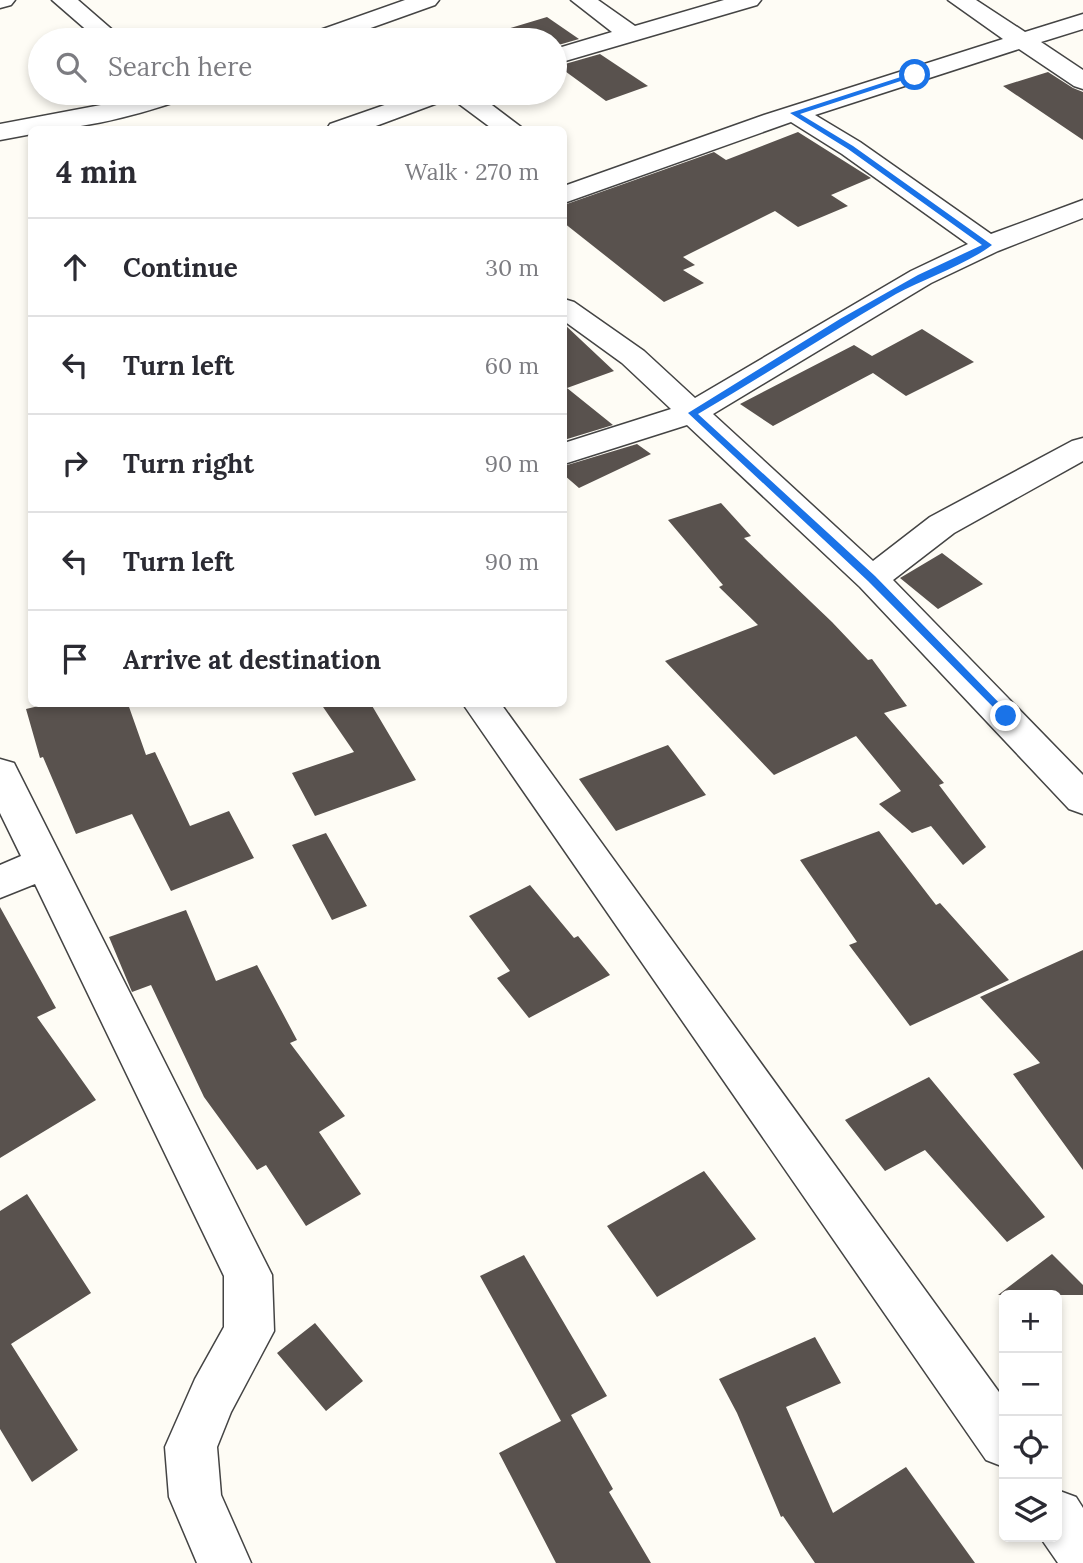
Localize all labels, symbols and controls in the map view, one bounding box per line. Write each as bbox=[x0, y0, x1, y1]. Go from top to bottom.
search box bbox=[28, 28, 567, 105]
icon: search bbox=[52, 48, 90, 86]
text: Search here bbox=[108, 50, 252, 83]
route start bbox=[899, 59, 930, 90]
text: 4 min bbox=[56, 153, 137, 191]
text: Walk · 270 m bbox=[405, 157, 539, 186]
icon: ahead bbox=[56, 248, 94, 286]
text: Continue bbox=[123, 251, 238, 284]
text: 30 m bbox=[485, 253, 539, 282]
icon: left bbox=[56, 346, 94, 384]
text: Turn left bbox=[123, 349, 234, 382]
text: 60 m bbox=[485, 351, 539, 380]
icon: right bbox=[56, 444, 94, 482]
text: Turn right bbox=[123, 447, 254, 480]
text: 90 m bbox=[485, 449, 539, 478]
icon: left bbox=[56, 542, 94, 580]
text: Turn left bbox=[123, 545, 234, 578]
text: 90 m bbox=[485, 547, 539, 576]
icon: arrive bbox=[56, 640, 94, 678]
text: Arrive at destination bbox=[123, 643, 381, 676]
route end bbox=[990, 700, 1021, 731]
map controls bbox=[999, 1290, 1062, 1542]
button: + bbox=[999, 1290, 1062, 1353]
button: − bbox=[999, 1353, 1062, 1416]
button: locate bbox=[999, 1416, 1062, 1479]
button: layers bbox=[999, 1479, 1062, 1542]

